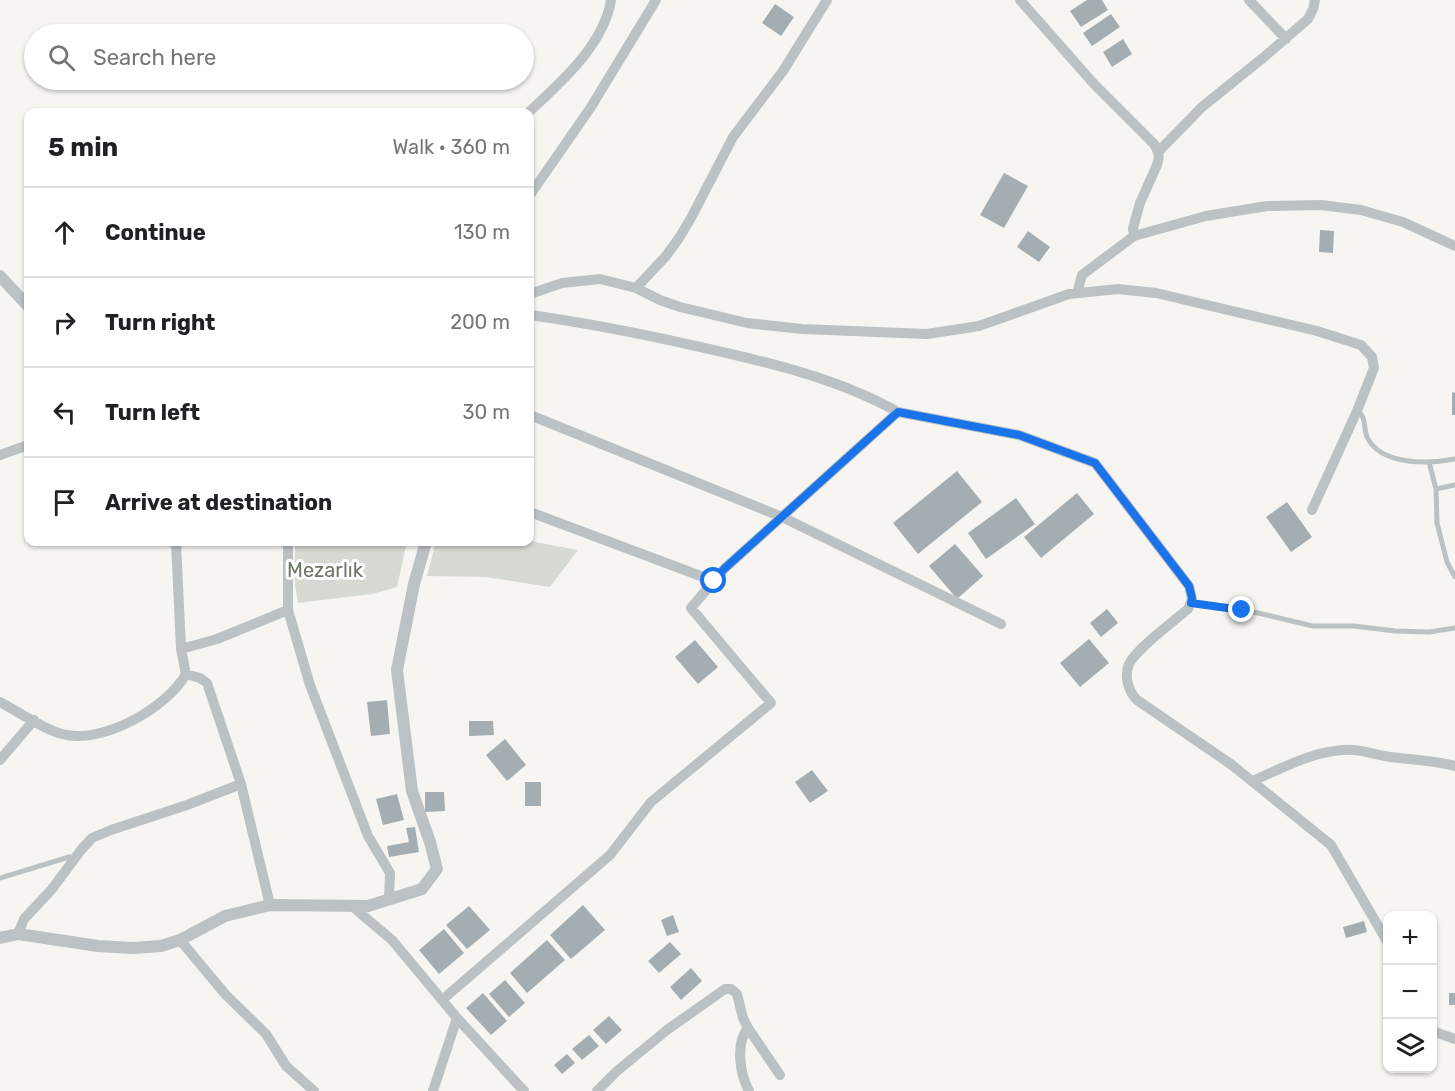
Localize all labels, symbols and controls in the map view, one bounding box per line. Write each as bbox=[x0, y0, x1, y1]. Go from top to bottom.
search box bbox=[24, 24, 534, 90]
icon: search bbox=[45, 41, 78, 74]
text: Search here bbox=[93, 44, 216, 71]
text: 5 min bbox=[48, 132, 118, 163]
text: Walk · 360 m bbox=[393, 135, 510, 159]
icon: ahead bbox=[48, 216, 81, 249]
text: Continue bbox=[105, 219, 206, 246]
text: 130 m bbox=[454, 220, 510, 244]
icon: right bbox=[48, 306, 81, 339]
text: Turn right bbox=[105, 309, 215, 336]
text: 200 m bbox=[450, 310, 510, 334]
icon: left bbox=[48, 396, 81, 429]
text: Turn left bbox=[105, 399, 200, 426]
text: 30 m bbox=[463, 400, 510, 424]
icon: arrive bbox=[48, 486, 81, 519]
text: Arrive at destination bbox=[105, 489, 332, 516]
park label: Mezarlık bbox=[287, 558, 364, 582]
route start bbox=[700, 567, 726, 593]
route end bbox=[1228, 596, 1254, 622]
map controls bbox=[1383, 911, 1437, 1073]
button: + bbox=[1383, 911, 1437, 965]
button: − bbox=[1383, 965, 1437, 1019]
button: layers bbox=[1383, 1019, 1437, 1073]

